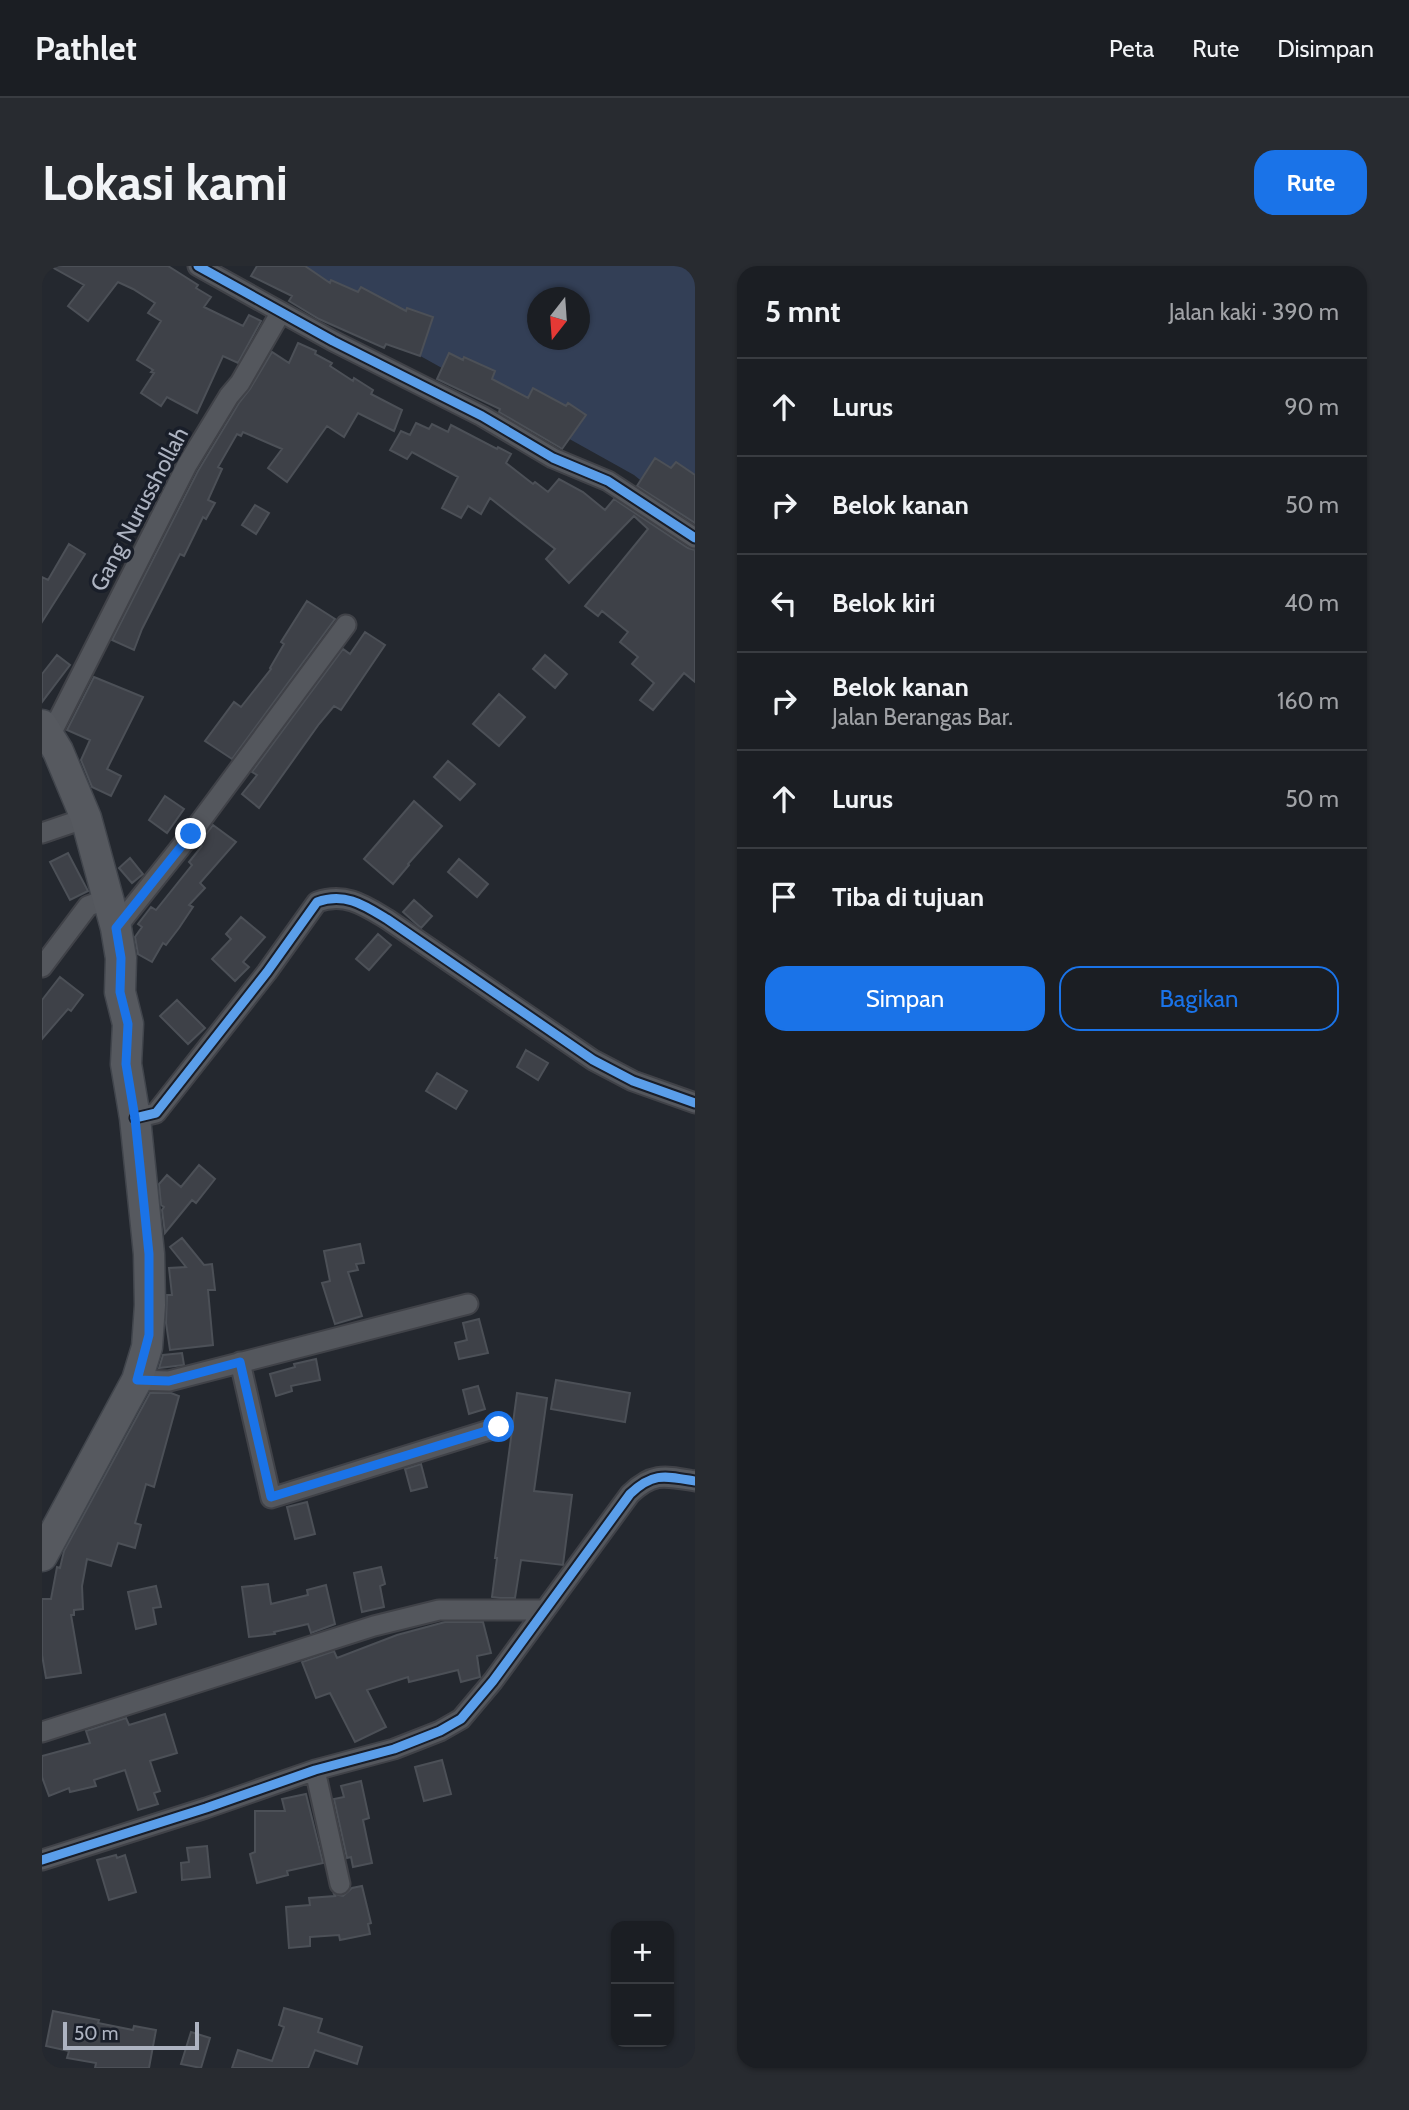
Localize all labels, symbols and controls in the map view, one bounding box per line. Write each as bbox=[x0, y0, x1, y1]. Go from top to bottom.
text: Pathlet bbox=[35, 28, 137, 68]
text: Peta bbox=[1109, 34, 1154, 63]
text: Rute bbox=[1192, 34, 1239, 63]
text: Disimpan bbox=[1277, 34, 1374, 63]
button: Rute bbox=[1254, 150, 1367, 215]
text: Lokasi kami bbox=[42, 153, 288, 212]
north arrow bbox=[527, 287, 590, 350]
text: 5 mnt bbox=[765, 293, 841, 330]
text: Jalan kaki · 390 m bbox=[1169, 298, 1339, 326]
icon: ahead bbox=[765, 388, 803, 426]
text: Lurus bbox=[832, 391, 893, 423]
text: 90 m bbox=[1285, 393, 1339, 421]
street label: Gang Nurusshollah bbox=[84, 422, 194, 596]
icon: right bbox=[765, 486, 803, 524]
text: Belok kanan bbox=[832, 489, 969, 521]
text: 50 m bbox=[1285, 491, 1339, 519]
icon: left bbox=[765, 584, 803, 622]
text: Belok kiri bbox=[832, 587, 935, 619]
text: 40 m bbox=[1284, 589, 1339, 617]
text: Belok kanan bbox=[832, 671, 969, 703]
icon: right bbox=[765, 682, 803, 720]
text: 160 m bbox=[1277, 687, 1339, 715]
text: Jalan Berangas Bar. bbox=[832, 703, 1013, 731]
icon: ahead bbox=[765, 780, 803, 818]
text: Lurus bbox=[832, 783, 893, 815]
text: 50 m bbox=[1285, 785, 1339, 813]
route end bbox=[175, 818, 206, 849]
icon: arrive bbox=[765, 878, 803, 916]
text: Tiba di tujuan bbox=[832, 881, 984, 913]
button: Simpan bbox=[765, 966, 1045, 1031]
button: Bagikan bbox=[1059, 966, 1339, 1031]
route start bbox=[483, 1411, 514, 1442]
map controls bbox=[611, 1921, 674, 2047]
button: + bbox=[611, 1921, 674, 1984]
button: − bbox=[611, 1984, 674, 2047]
scale bar bbox=[63, 2019, 200, 2051]
text: 50 m bbox=[74, 2022, 118, 2045]

